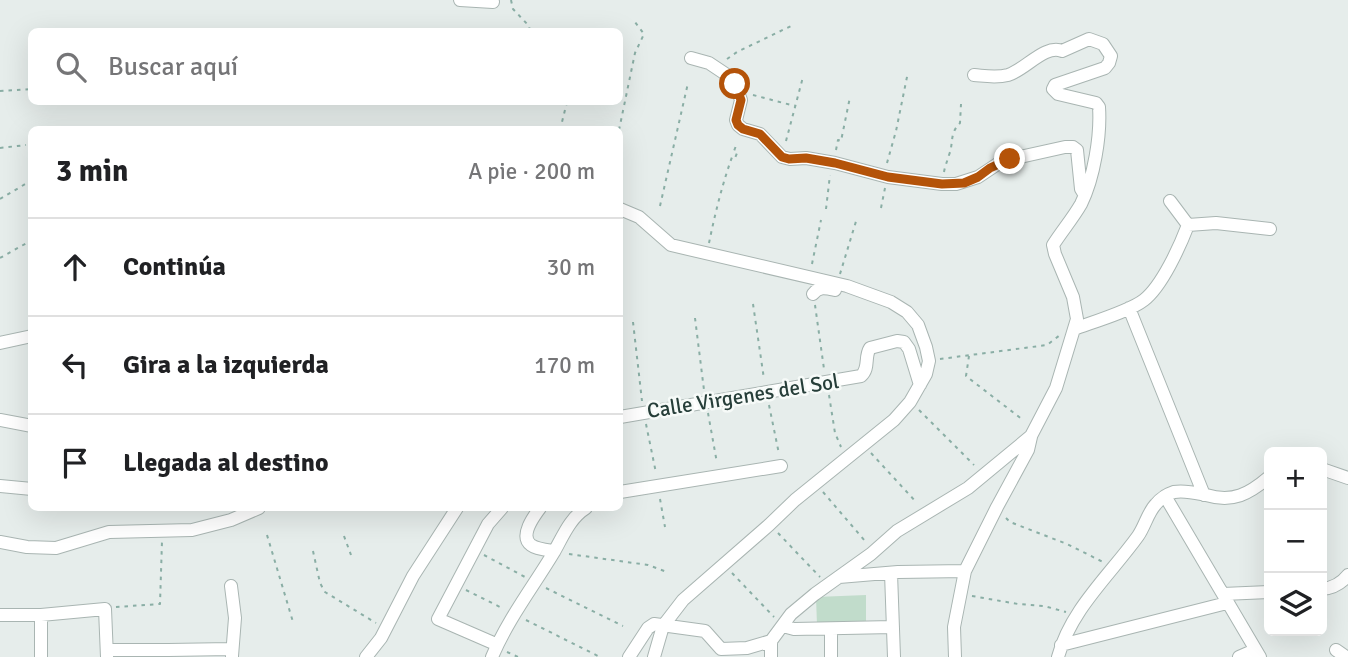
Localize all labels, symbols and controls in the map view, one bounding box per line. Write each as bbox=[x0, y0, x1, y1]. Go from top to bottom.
search box bbox=[28, 28, 623, 105]
icon: search bbox=[52, 48, 90, 86]
text: Buscar aquí bbox=[108, 51, 238, 83]
route start bbox=[719, 68, 750, 99]
route end bbox=[994, 143, 1025, 174]
text: 3 min bbox=[56, 153, 128, 190]
text: A pie · 200 m bbox=[468, 157, 595, 186]
icon: ahead bbox=[56, 248, 94, 286]
text: Continúa bbox=[123, 251, 226, 283]
text: 30 m bbox=[547, 253, 595, 282]
icon: left bbox=[56, 346, 94, 384]
text: Gira a la izquierda bbox=[123, 349, 329, 381]
text: 170 m bbox=[534, 351, 595, 380]
street label: Calle Virgenes del Sol bbox=[645, 368, 841, 424]
icon: arrive bbox=[56, 444, 94, 482]
text: Llegada al destino bbox=[123, 447, 329, 479]
map controls bbox=[1264, 447, 1327, 636]
button: + bbox=[1264, 447, 1327, 510]
button: − bbox=[1264, 510, 1327, 573]
button: layers bbox=[1264, 573, 1327, 636]

